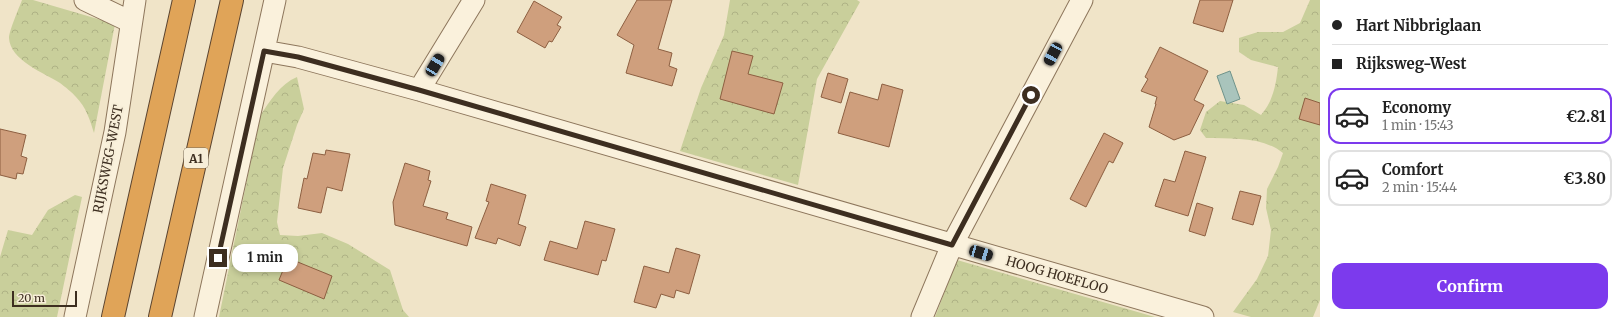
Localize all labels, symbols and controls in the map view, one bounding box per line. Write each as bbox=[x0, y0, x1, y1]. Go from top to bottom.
text: Hart Nibbriglaan bbox=[1356, 16, 1481, 35]
car bbox=[1042, 41, 1064, 67]
car bbox=[424, 52, 446, 78]
text: Rijksweg-West bbox=[1356, 54, 1467, 73]
route start bbox=[1022, 86, 1040, 104]
icon: car bbox=[1334, 98, 1370, 134]
text: Economy bbox=[1382, 98, 1451, 117]
street label: RIJKSWEG-WEST bbox=[89, 103, 127, 215]
text: €2.81 bbox=[1566, 107, 1606, 126]
text: 1 min · 15:43 bbox=[1382, 117, 1454, 134]
road number: A1 bbox=[184, 148, 208, 168]
icon: car bbox=[1334, 160, 1370, 196]
text: Comfort bbox=[1382, 160, 1443, 179]
text: €3.80 bbox=[1563, 169, 1606, 188]
text: 2 min · 15:44 bbox=[1382, 179, 1457, 196]
callout: 1 min bbox=[232, 244, 298, 272]
car bbox=[968, 244, 994, 262]
route end bbox=[209, 249, 227, 267]
text: 1 min bbox=[247, 249, 283, 266]
street label: HOOG HOEFLOO bbox=[1004, 252, 1110, 298]
button: Confirm bbox=[1332, 263, 1608, 309]
scale bar bbox=[12, 289, 77, 308]
text: 20 m bbox=[18, 291, 45, 305]

